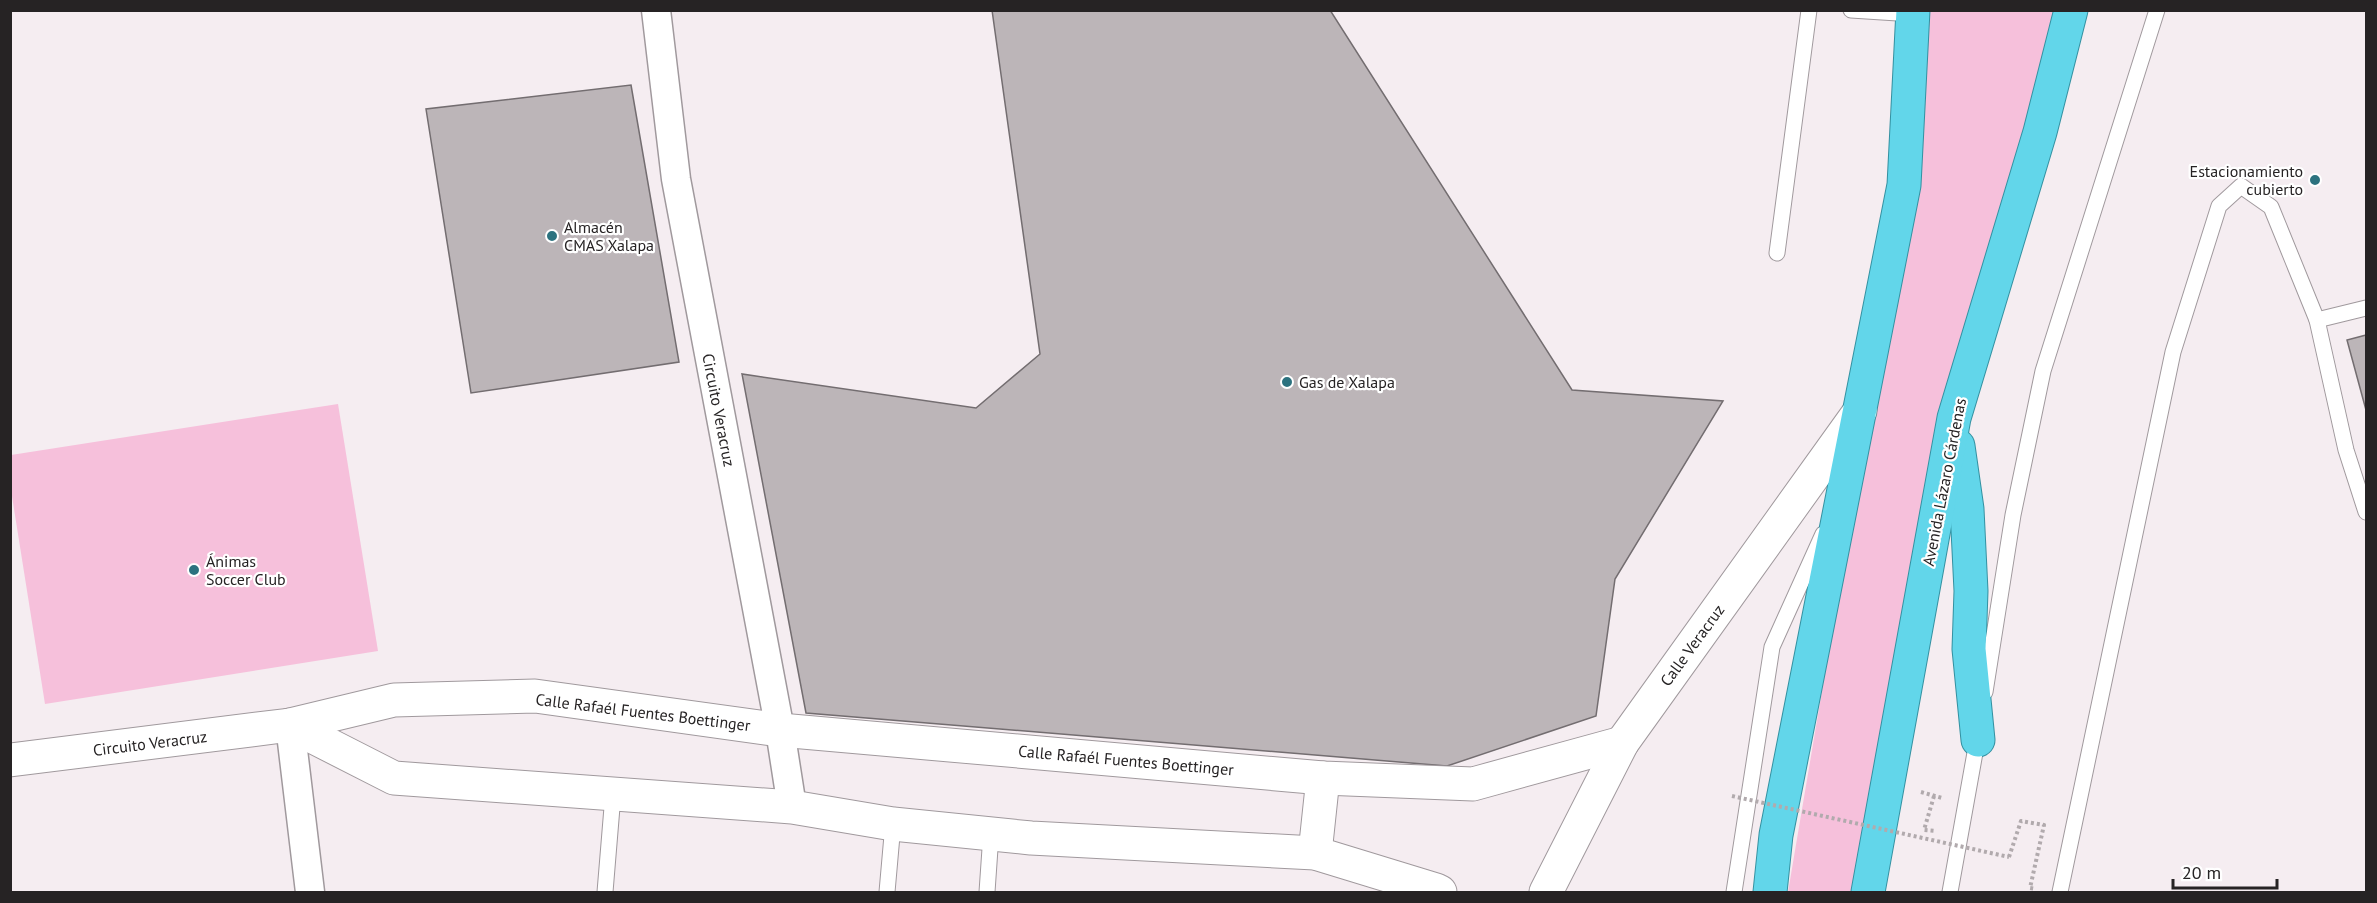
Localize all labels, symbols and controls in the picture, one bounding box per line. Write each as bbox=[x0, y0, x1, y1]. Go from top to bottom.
place label: Estacionamiento cubierto bbox=[2190, 161, 2303, 199]
marker: Estacionamiento cubierto bbox=[2308, 173, 2322, 187]
place label: Almacén CMAS Xalapa bbox=[564, 217, 654, 255]
marker: Almacén CMAS Xalapa bbox=[545, 229, 559, 243]
street label: Circuito Veracruz bbox=[698, 352, 740, 468]
place label: Gas de Xalapa bbox=[1299, 372, 1395, 392]
marker: Gas de Xalapa bbox=[1280, 375, 1294, 389]
street label: Avenida Lázaro Cárdenas bbox=[1918, 396, 1970, 568]
place label: Ánimas Soccer Club bbox=[206, 551, 286, 589]
marker: Ánimas Soccer Club bbox=[187, 563, 201, 577]
street label: Calle Veracruz bbox=[1656, 600, 1728, 690]
street label: Calle Rafaél Fuentes Boettinger bbox=[534, 689, 752, 735]
street label: Circuito Veracruz bbox=[92, 726, 208, 760]
street label: Calle Rafaél Fuentes Boettinger bbox=[1017, 741, 1235, 779]
scale bar bbox=[2173, 852, 2276, 890]
text: 20 m bbox=[2182, 861, 2221, 884]

